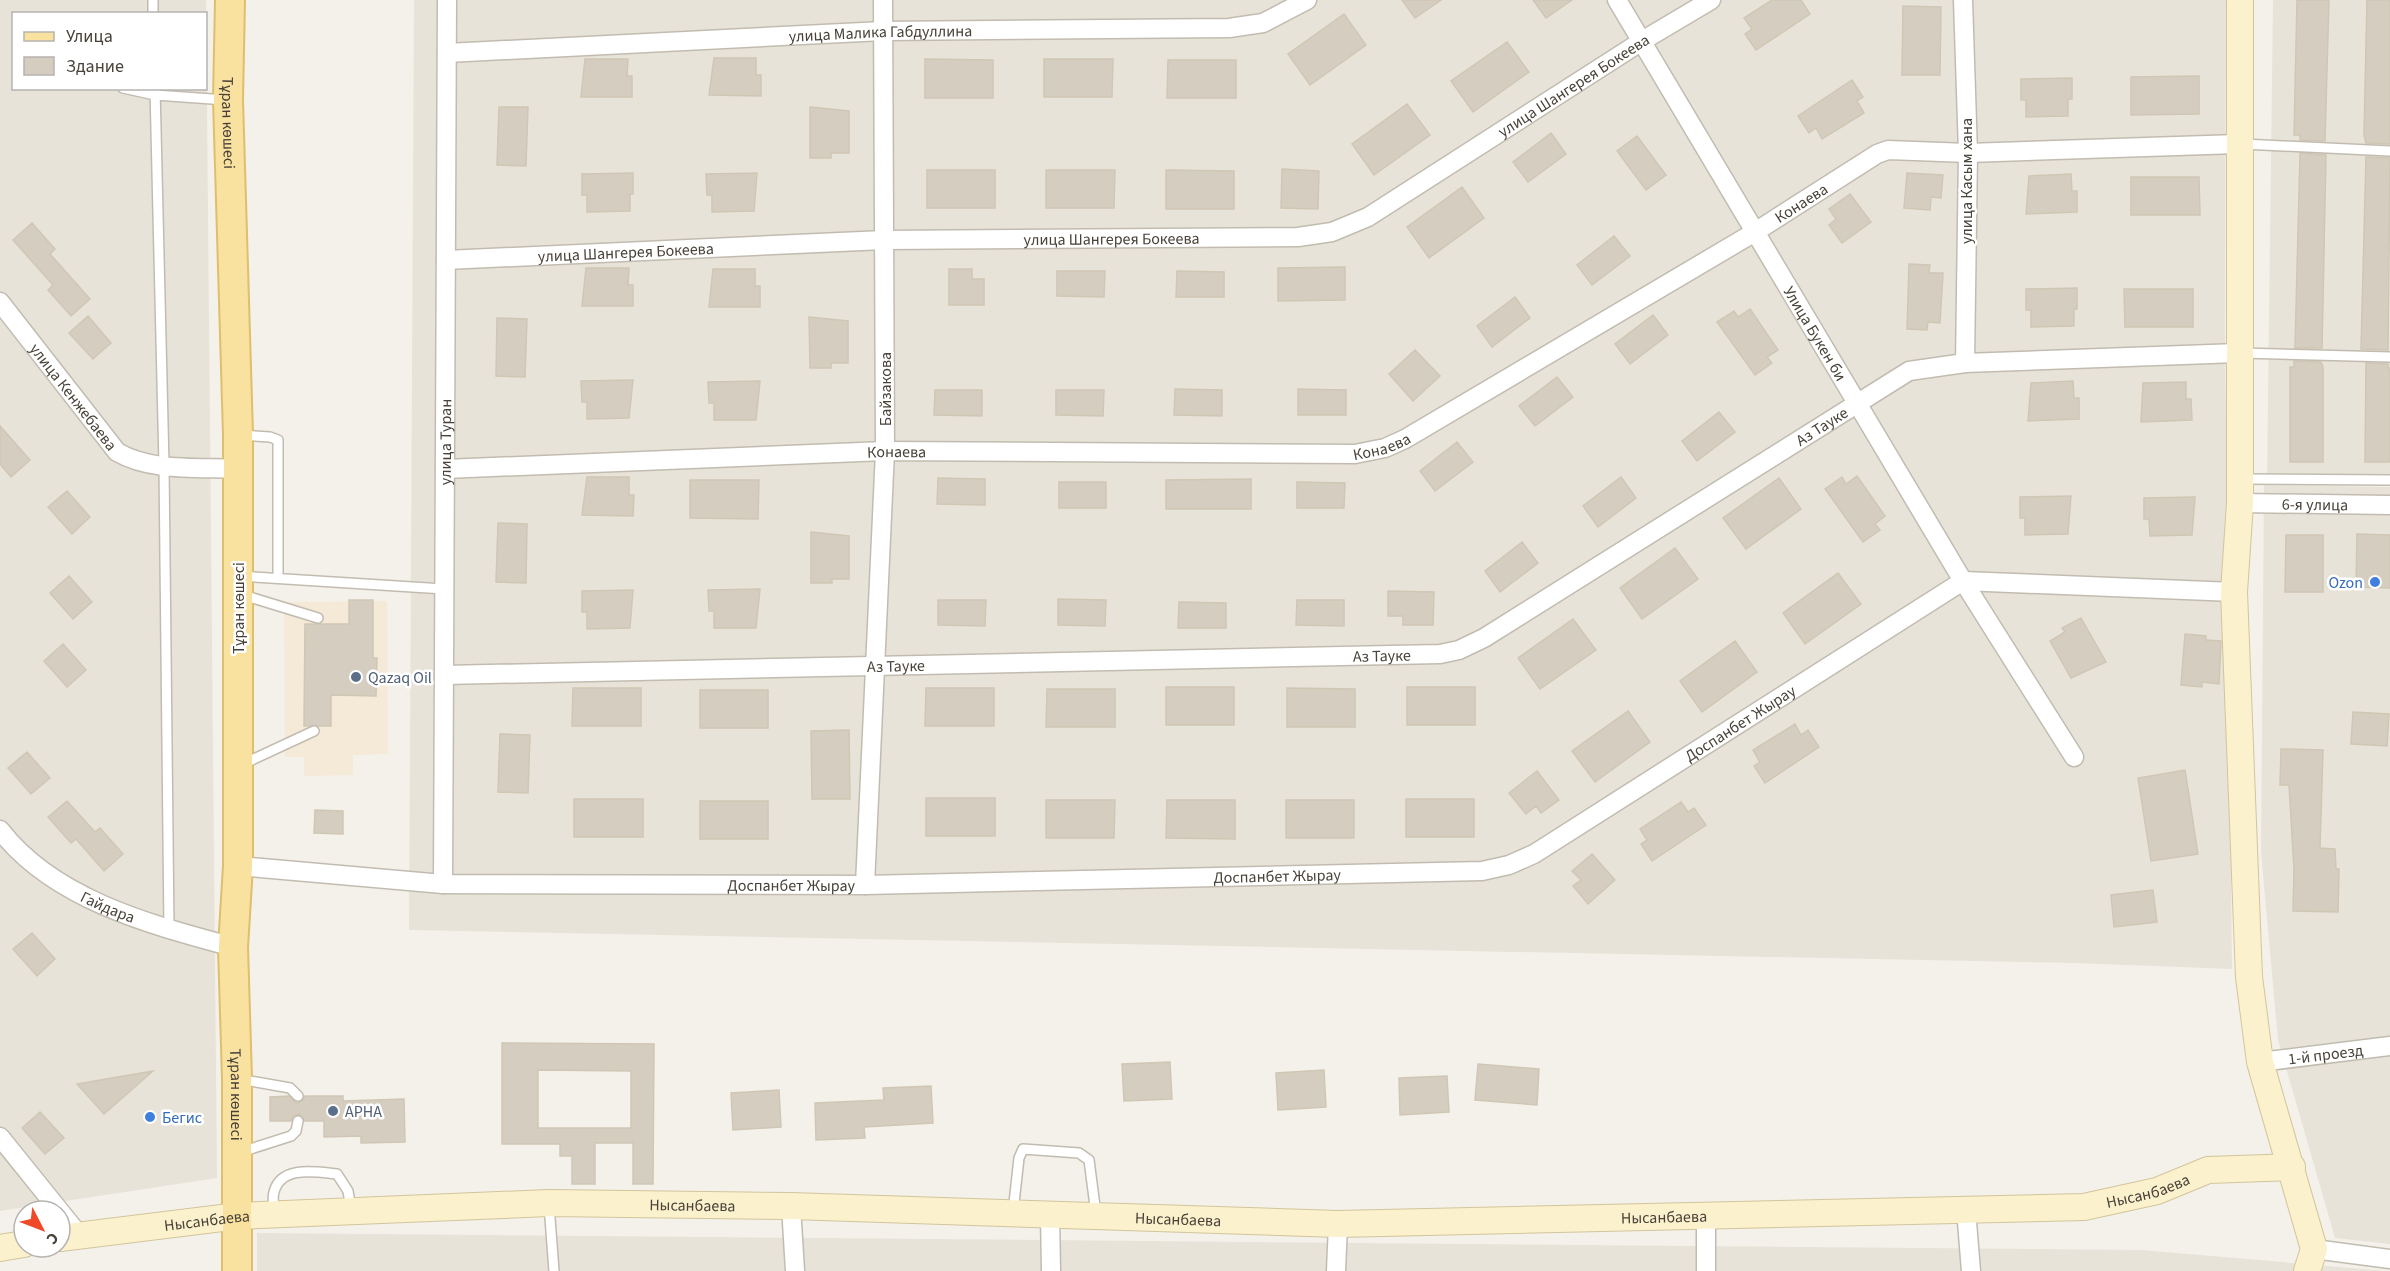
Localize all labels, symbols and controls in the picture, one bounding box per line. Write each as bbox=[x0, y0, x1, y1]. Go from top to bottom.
legend bbox=[12, 12, 207, 90]
street label: улица Малика Габдуллина bbox=[788, 20, 972, 48]
text: Улица bbox=[66, 24, 113, 49]
street label: улица Шангерея Бокеева bbox=[1494, 29, 1654, 143]
text: Здание bbox=[66, 54, 124, 79]
street label: Тұран көшесі bbox=[216, 77, 240, 169]
street label: улица Касым хана bbox=[1956, 118, 1978, 244]
street label: Конаева bbox=[1771, 178, 1832, 229]
street label: улица Шангерея Бокеева bbox=[1023, 228, 1200, 251]
street label: улица Шангерея Бокеева bbox=[537, 238, 714, 268]
street label: Улица Букен би bbox=[1778, 282, 1851, 385]
street label: улица Кенжебаева bbox=[24, 339, 122, 456]
street label: Байзакова bbox=[875, 352, 897, 426]
street label: улица Туран bbox=[435, 399, 457, 485]
street label: Аз Тауке bbox=[1792, 402, 1853, 452]
street label: Конаева bbox=[1351, 428, 1415, 466]
street label: Конаева bbox=[867, 441, 926, 464]
street label: 6-я улица bbox=[2282, 494, 2348, 516]
street label: Тұран көшесі bbox=[228, 562, 250, 654]
place label: Ozon bbox=[2328, 572, 2363, 594]
marker: Ozon bbox=[2368, 575, 2382, 589]
street label: Аз Тауке bbox=[1353, 645, 1411, 668]
street label: Аз Тауке bbox=[867, 655, 925, 678]
place label: Qazaq Oil bbox=[368, 667, 432, 689]
marker: Qazaq Oil bbox=[349, 670, 363, 684]
street label: Доспанбет Жырау bbox=[1681, 680, 1801, 767]
street label: Доспанбет Жырау bbox=[1213, 864, 1342, 889]
street label: Доспанбет Жырау bbox=[727, 875, 856, 897]
street label: Гайдара bbox=[77, 886, 138, 929]
street label: 1-й проезд bbox=[2287, 1039, 2365, 1070]
street label: Тұран көшесі bbox=[224, 1048, 247, 1141]
place label: АРНА bbox=[345, 1101, 382, 1123]
marker: АРНА bbox=[326, 1104, 340, 1118]
place label: Бегис bbox=[162, 1107, 202, 1129]
marker: Бегис bbox=[143, 1110, 157, 1124]
street label: Нысанбаева bbox=[2104, 1169, 2193, 1214]
street label: Нысанбаева bbox=[649, 1194, 736, 1217]
north arrow bbox=[12, 1199, 72, 1259]
street label: Нысанбаева bbox=[163, 1206, 250, 1237]
street label: Нысанбаева bbox=[1621, 1206, 1707, 1230]
street label: Нысанбаева bbox=[1135, 1207, 1222, 1232]
text: С bbox=[41, 1228, 64, 1249]

